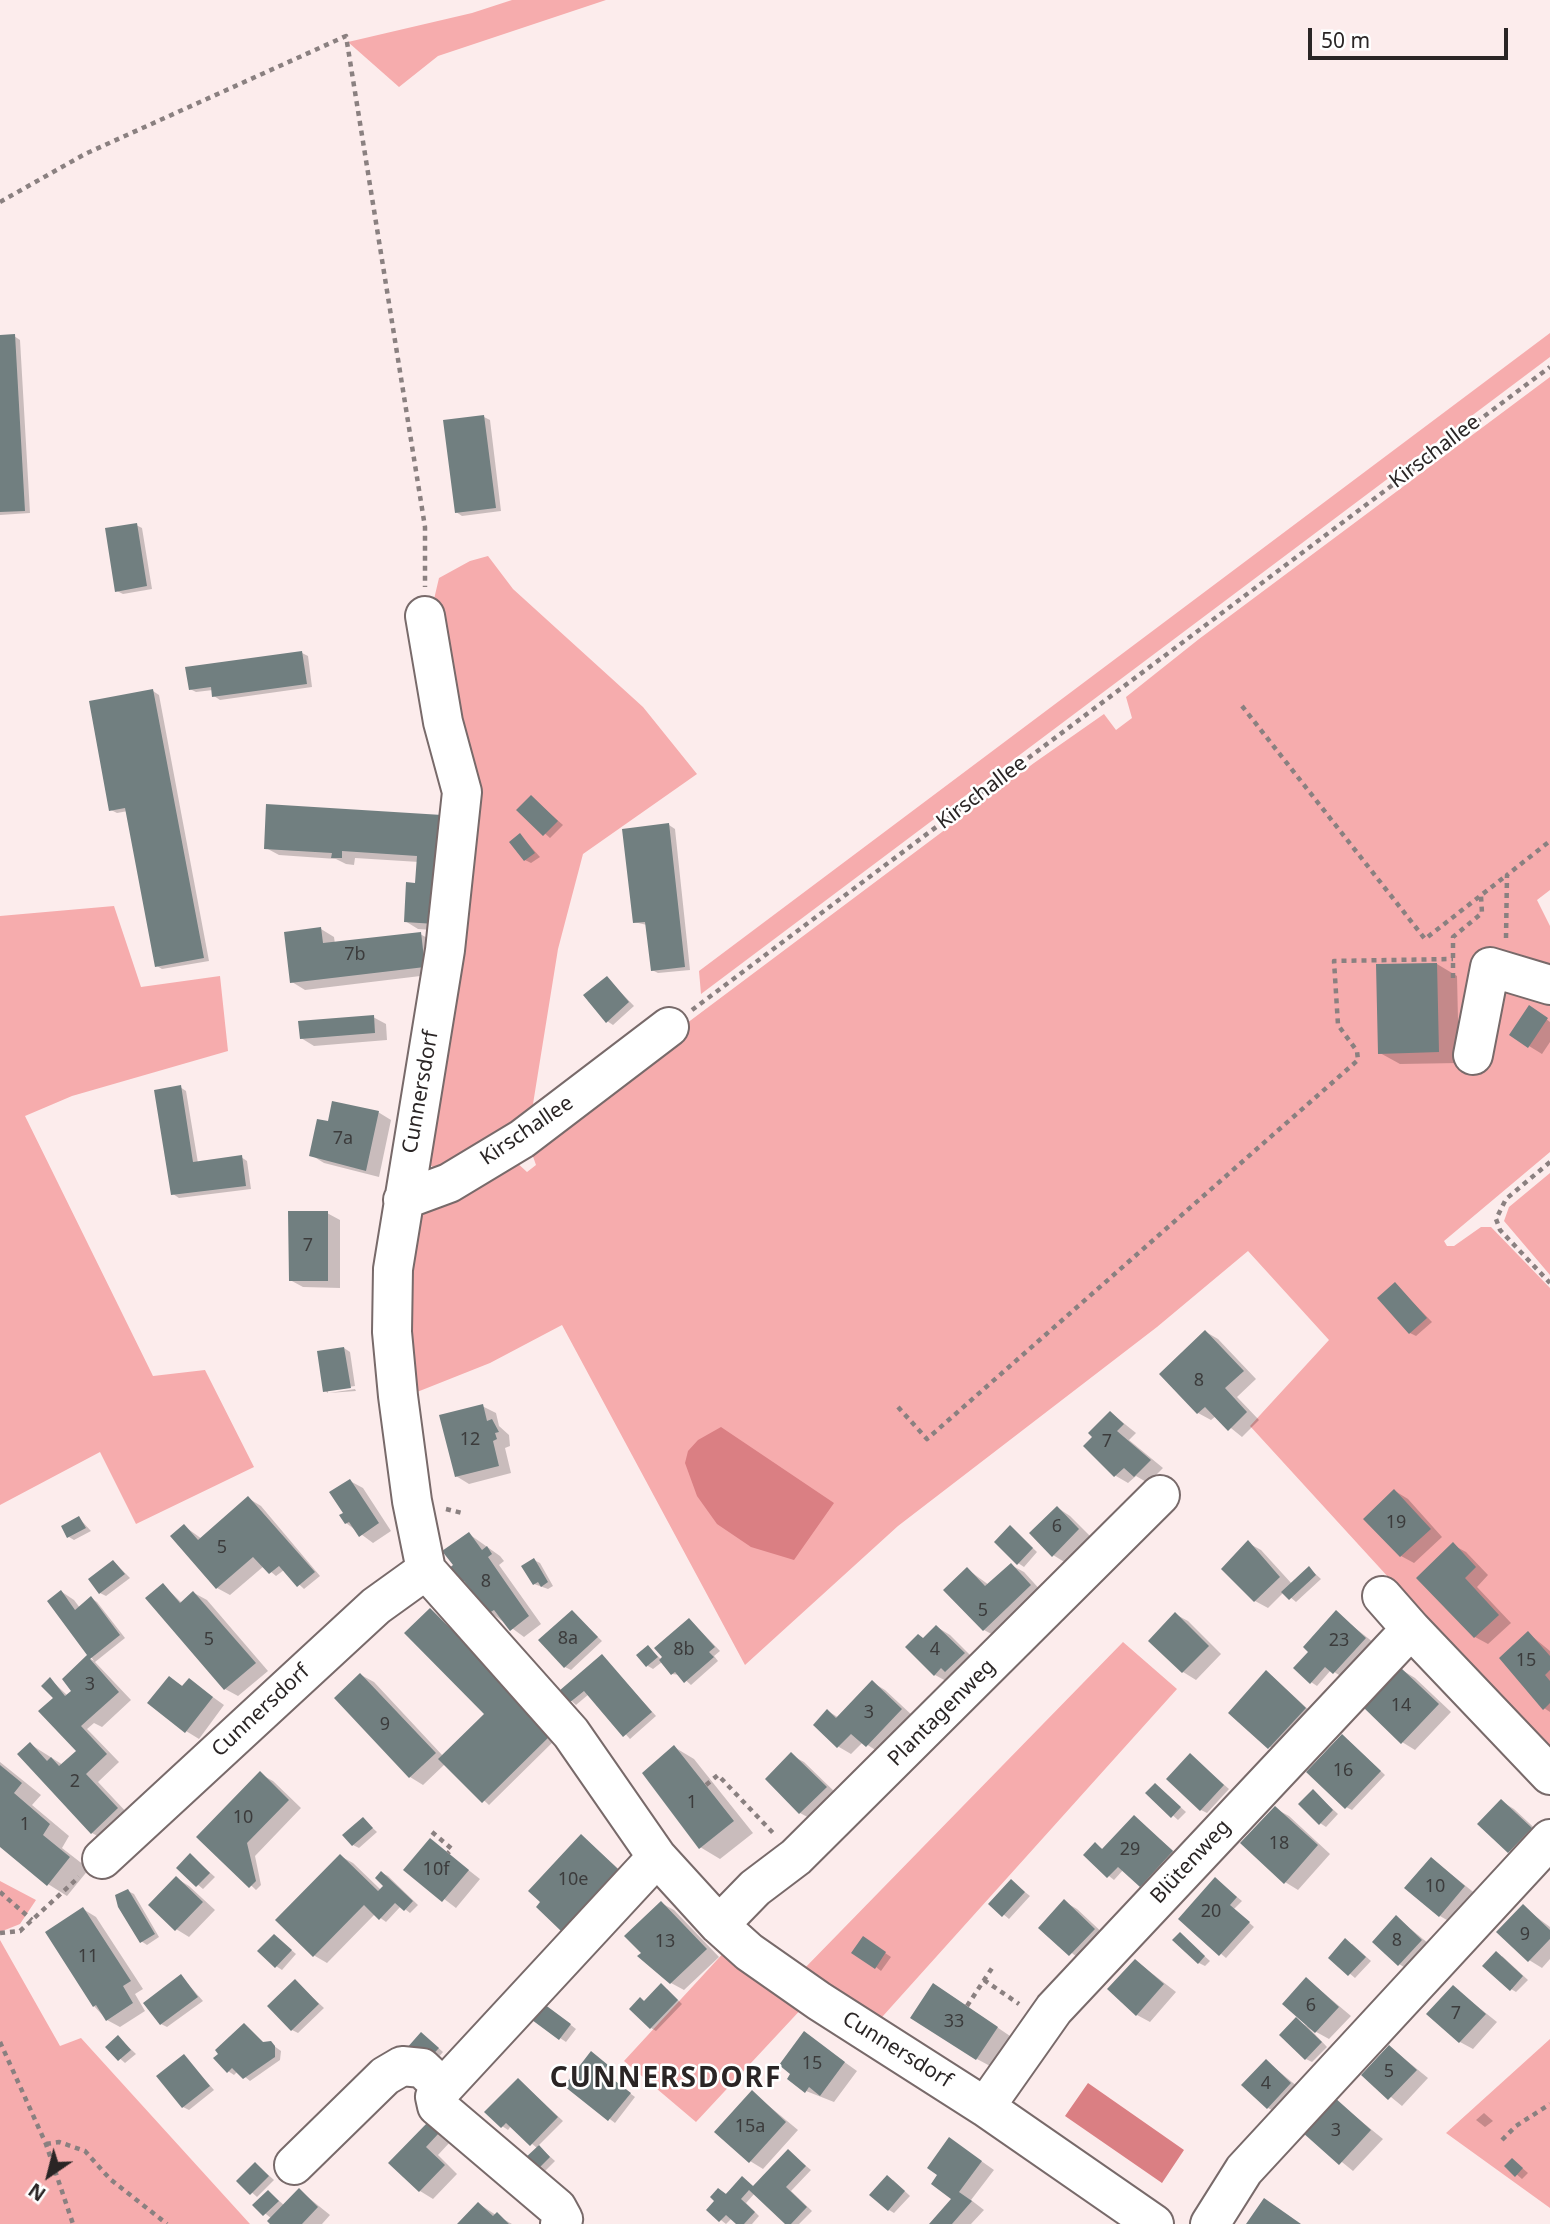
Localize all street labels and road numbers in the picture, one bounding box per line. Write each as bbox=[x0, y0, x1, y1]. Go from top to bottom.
street label: Kirschallee bbox=[1385, 410, 1485, 494]
street label: Kirschallee bbox=[932, 751, 1032, 835]
street label: Cunnersdorf bbox=[398, 1029, 444, 1155]
street label: Kirschallee bbox=[476, 1091, 578, 1171]
street label: Plantagenweg bbox=[883, 1654, 1001, 1772]
street label: Cunnersdorf bbox=[207, 1659, 315, 1763]
street label: Blütenweg bbox=[1146, 1815, 1236, 1909]
street label: Cunnersdorf bbox=[838, 2006, 956, 2094]

